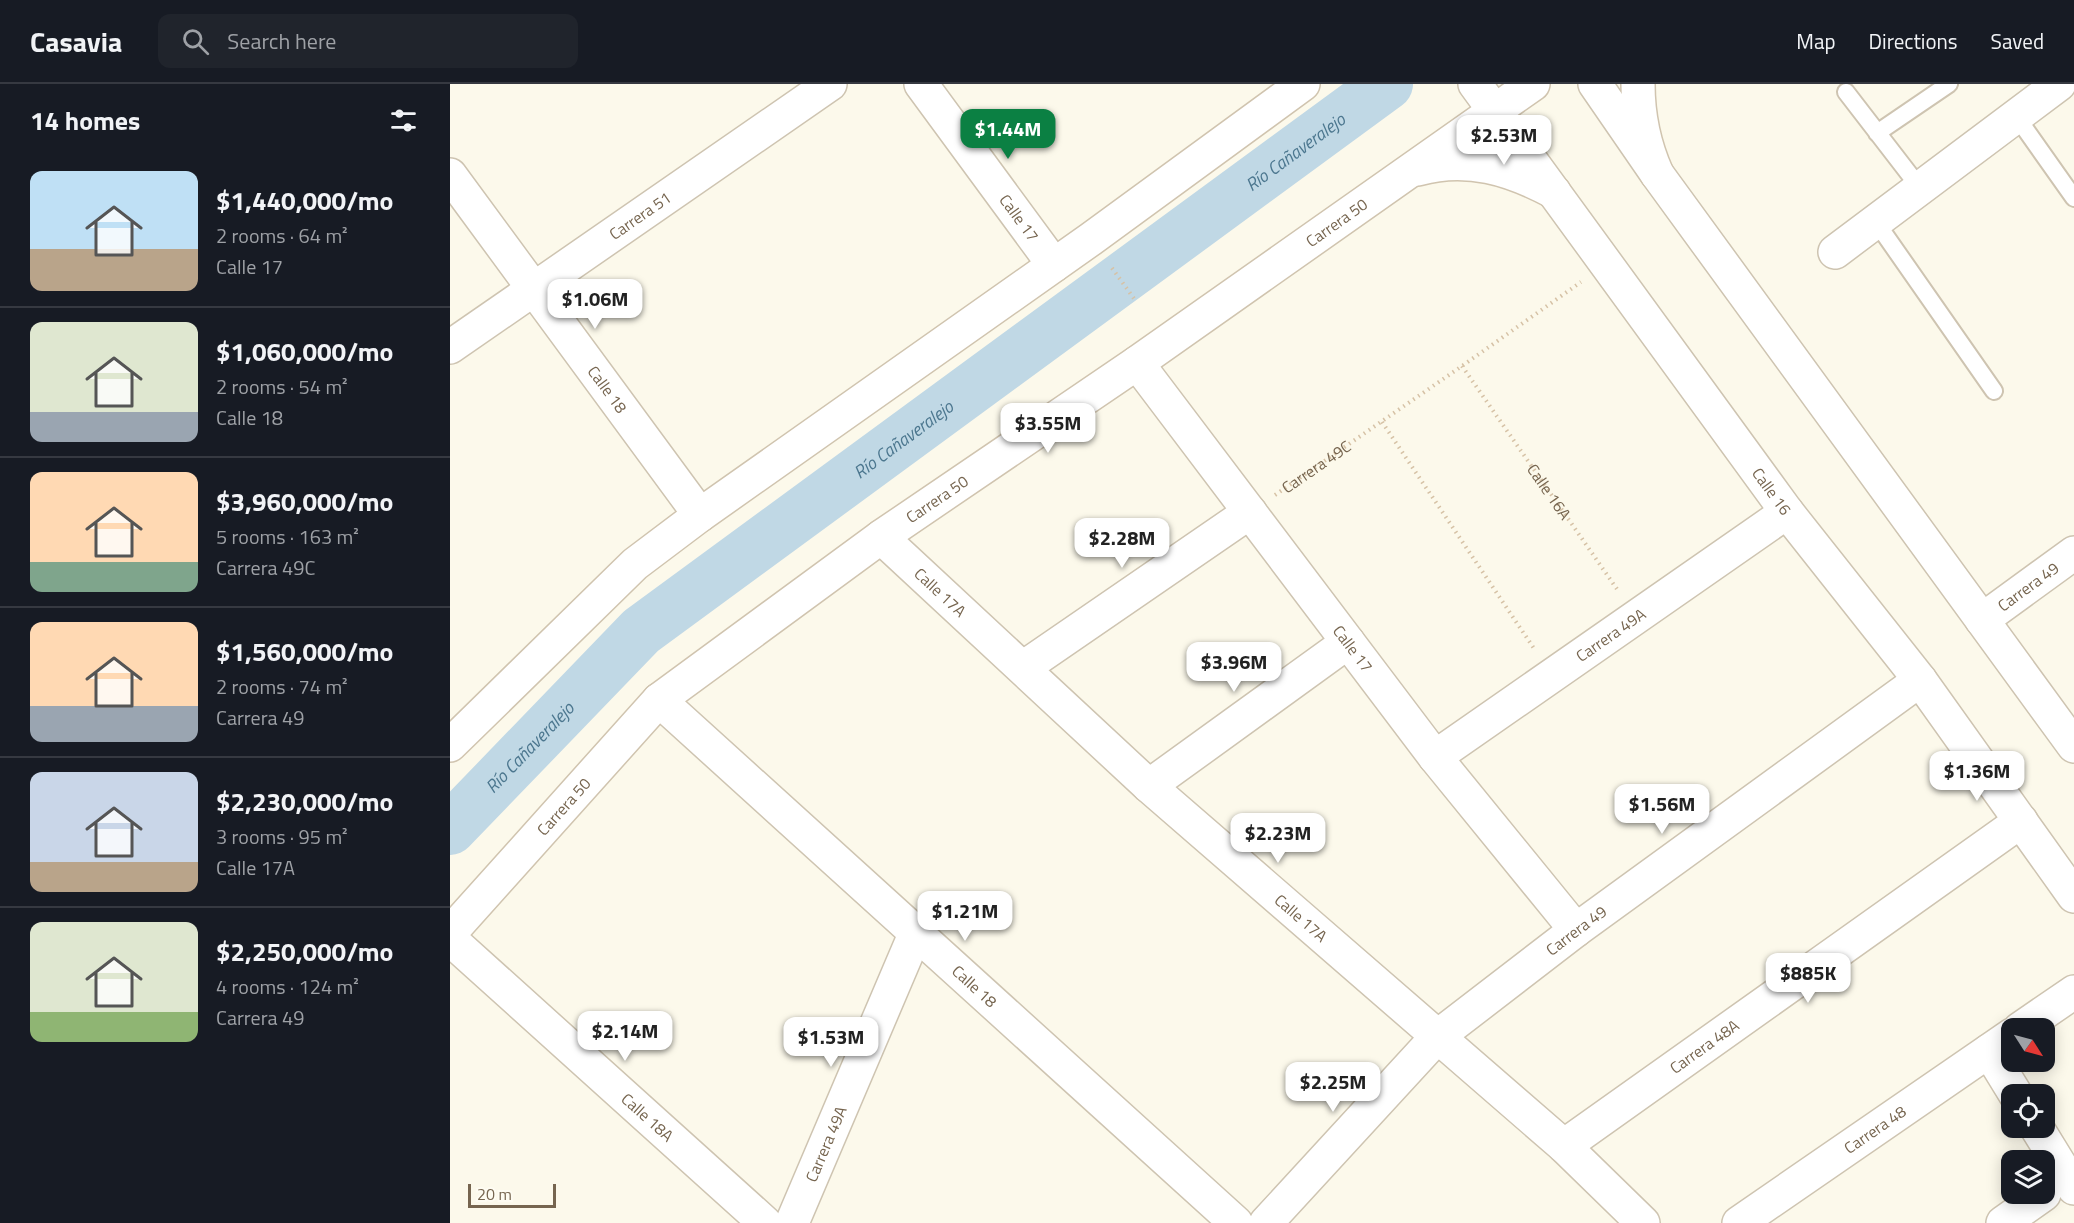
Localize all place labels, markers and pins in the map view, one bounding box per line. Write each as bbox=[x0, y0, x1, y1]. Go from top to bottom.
pin: $1.44M bbox=[959, 109, 1057, 160]
pin: $2.53M bbox=[1455, 115, 1553, 166]
pin: $1.06M bbox=[546, 279, 644, 330]
pin: $3.55M bbox=[999, 403, 1097, 454]
pin: $2.28M bbox=[1073, 518, 1171, 569]
pin: $3.96M bbox=[1185, 642, 1283, 693]
pin: $1.36M bbox=[1928, 751, 2026, 802]
pin: $1.56M bbox=[1613, 784, 1711, 835]
pin: $2.23M bbox=[1229, 813, 1327, 864]
pin: $1.21M bbox=[916, 891, 1014, 942]
pin: $885K bbox=[1766, 953, 1850, 1004]
pin: $2.14M bbox=[576, 1011, 674, 1062]
pin: $1.53M bbox=[782, 1017, 880, 1068]
pin: $2.25M bbox=[1284, 1062, 1382, 1113]

